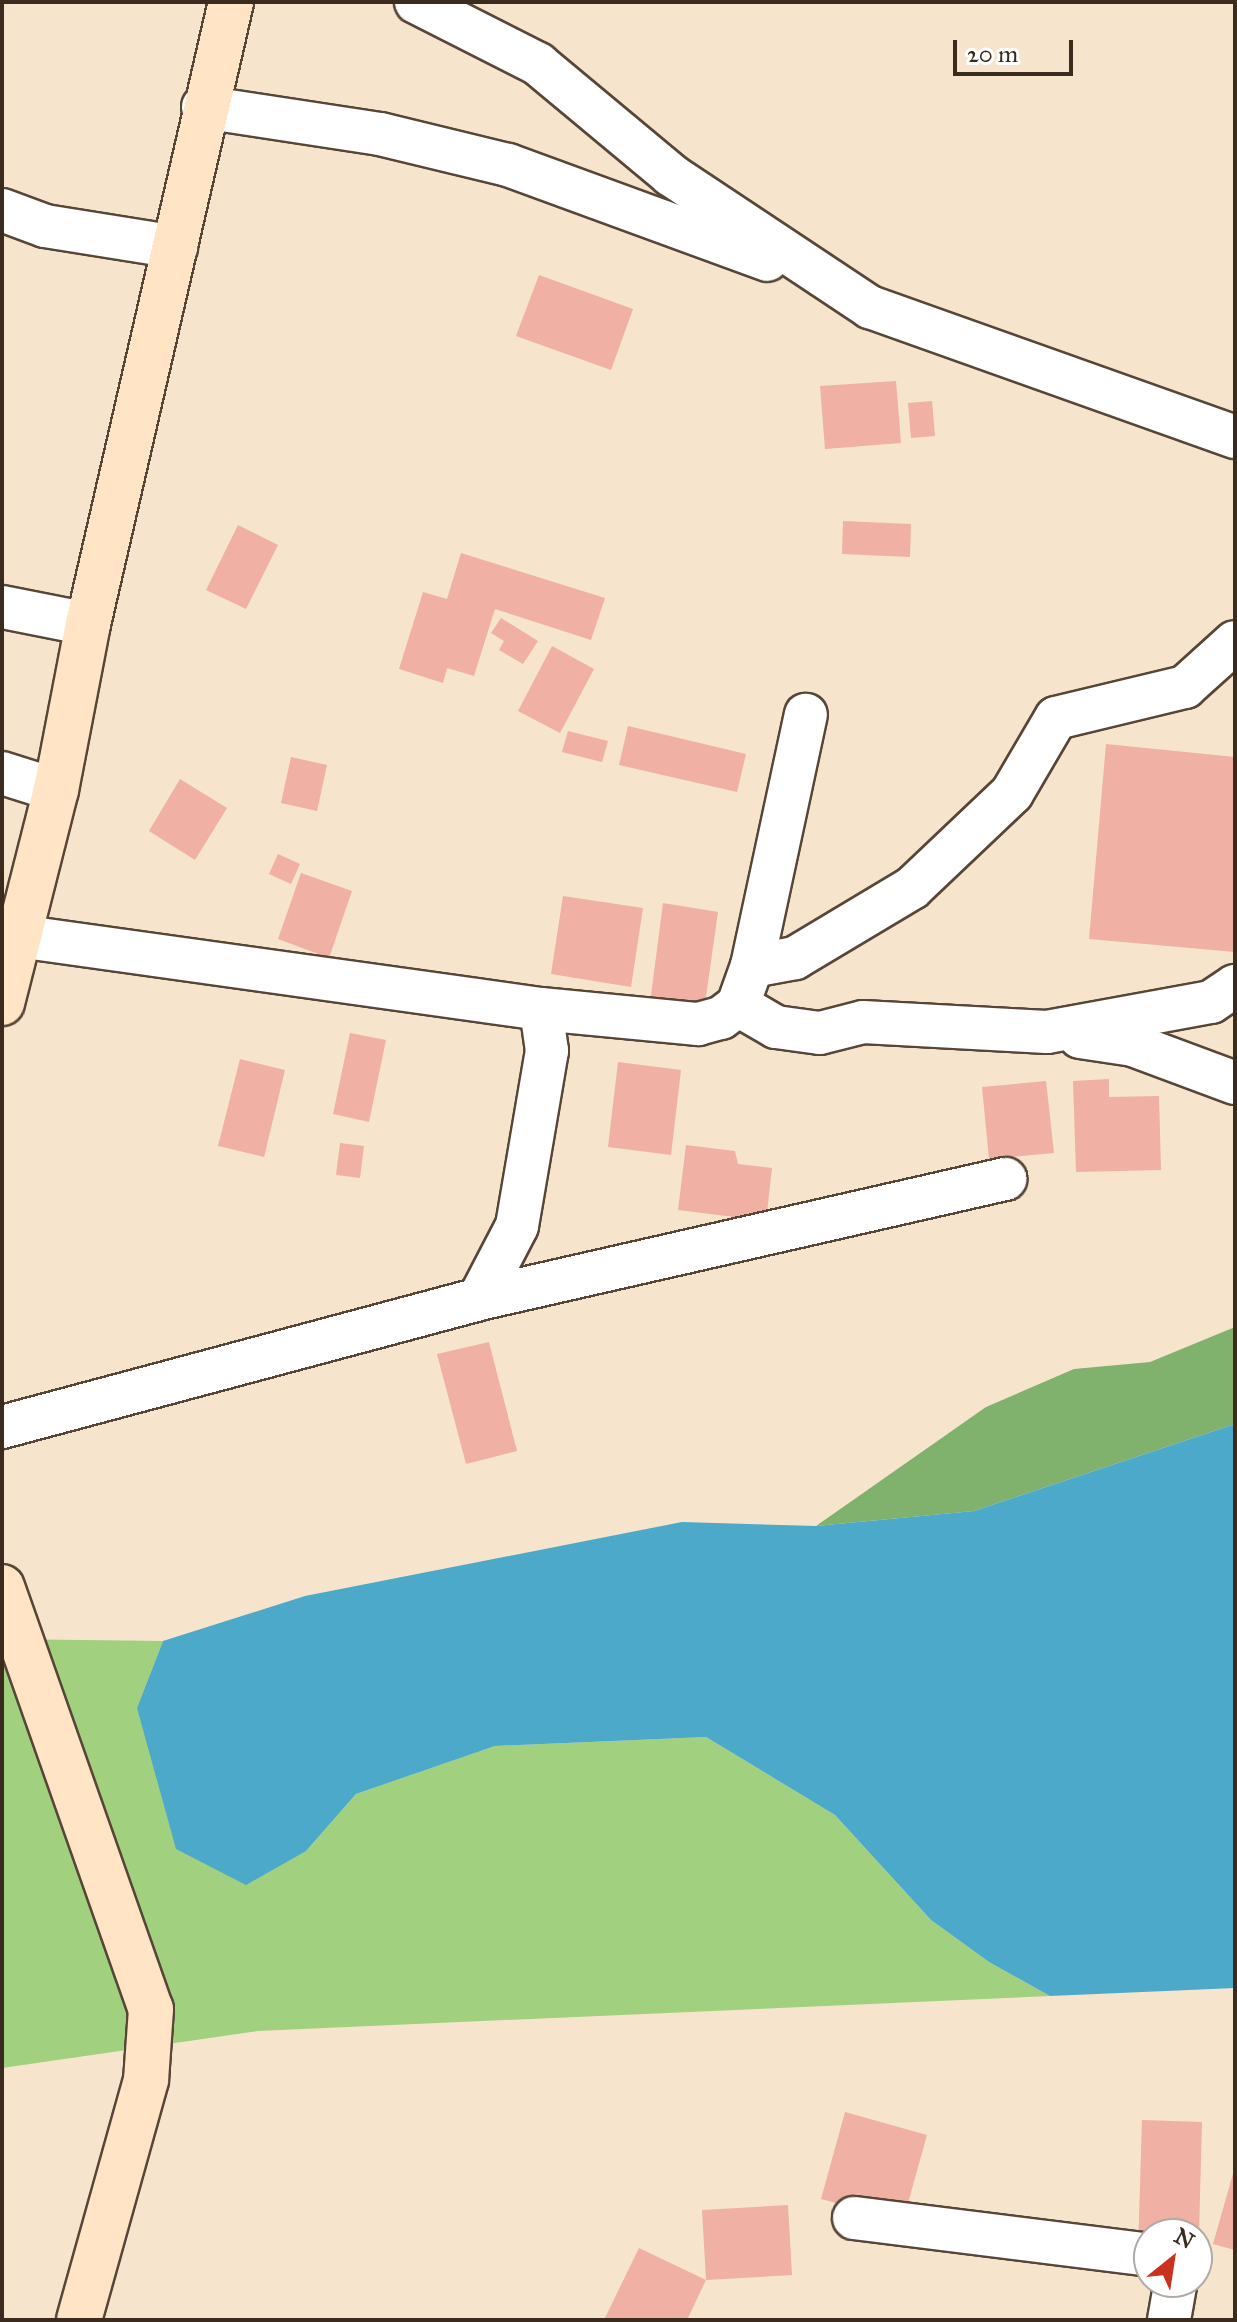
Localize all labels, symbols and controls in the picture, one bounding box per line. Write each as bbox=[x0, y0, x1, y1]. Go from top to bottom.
scale bar bbox=[957, 24, 1077, 74]
text: 20 m bbox=[967, 39, 1018, 69]
north arrow bbox=[1133, 2218, 1213, 2298]
text: N bbox=[1169, 2222, 1199, 2255]

